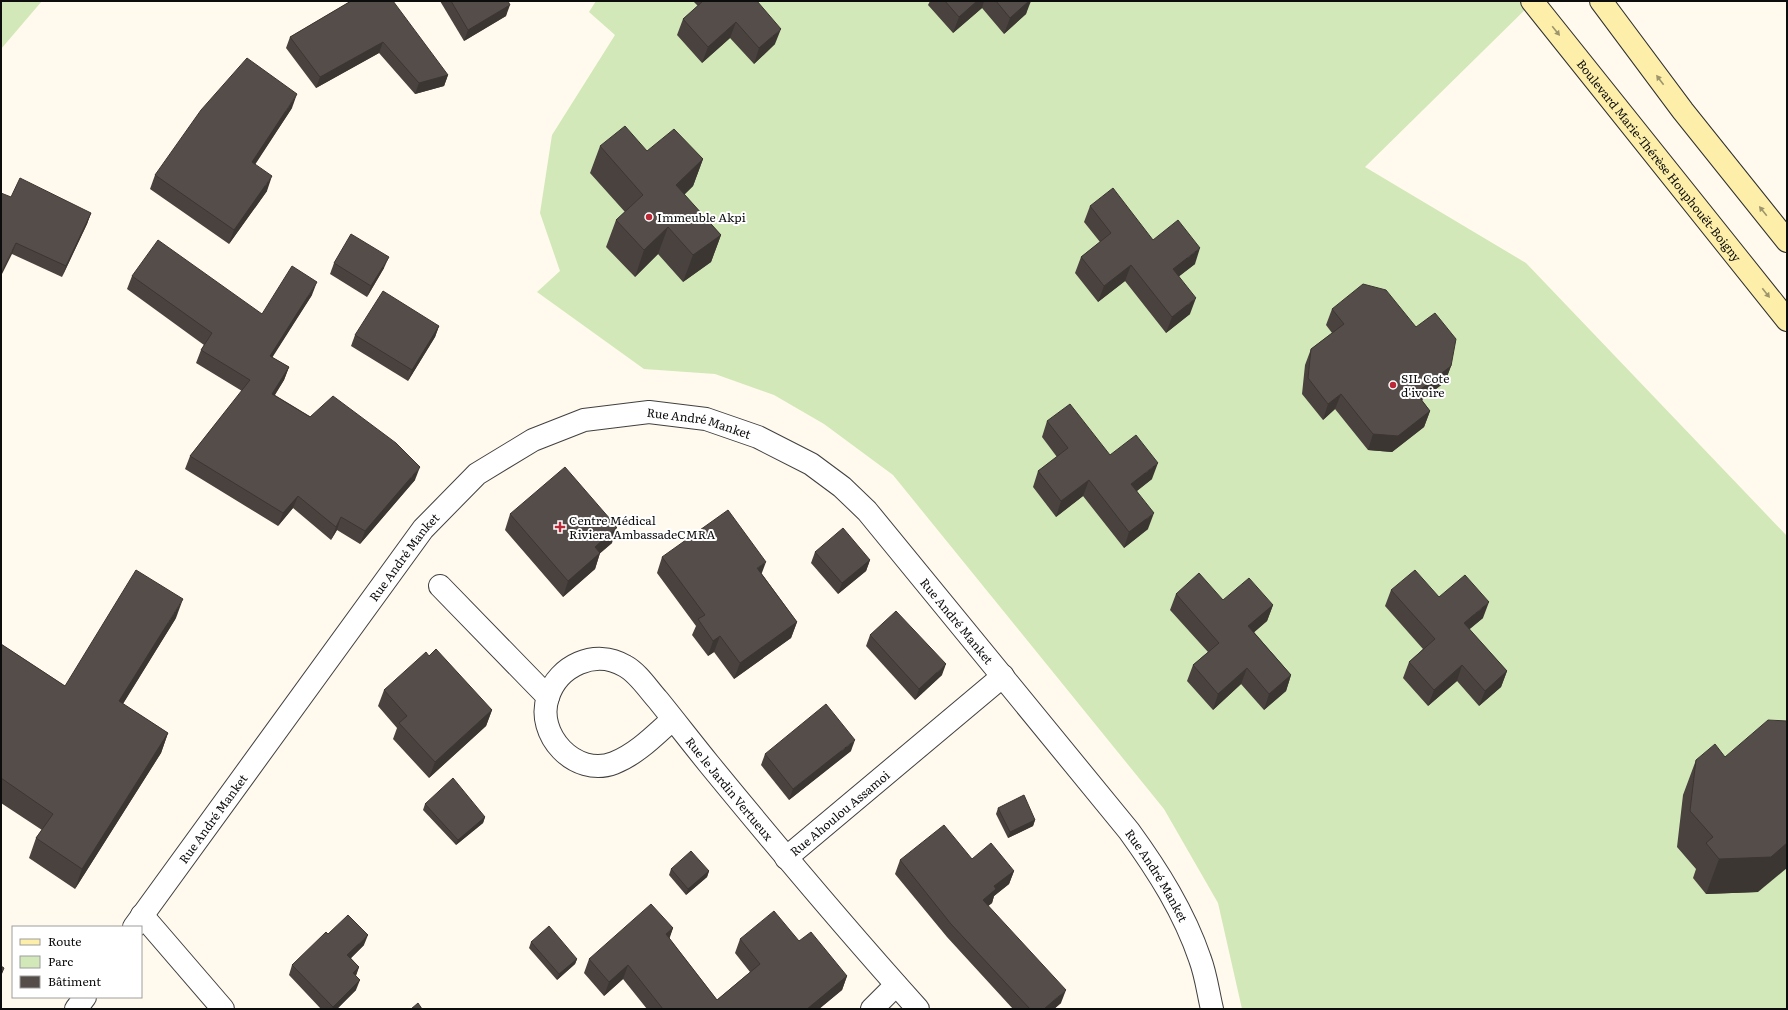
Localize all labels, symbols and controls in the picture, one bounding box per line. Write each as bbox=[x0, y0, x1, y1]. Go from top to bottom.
one-way arrow bbox=[1552, 26, 1561, 37]
street label: Boulevard Marie-Thérèse Houphouët-Boigny bbox=[1573, 55, 1746, 265]
one-way arrow bbox=[1656, 75, 1664, 86]
one-way arrow bbox=[1758, 205, 1767, 216]
place label: Immeuble Akpi bbox=[657, 208, 746, 226]
marker: Immeuble Akpi bbox=[644, 212, 654, 222]
one-way arrow bbox=[1761, 287, 1770, 298]
place label: SIL Cote d'ivoire bbox=[1401, 369, 1449, 401]
marker: SIL Cote d'ivoire bbox=[1388, 380, 1398, 390]
street label: Rue André Manket bbox=[646, 403, 754, 443]
street label: Rue André Manket bbox=[364, 509, 443, 605]
place label: Centre Médical Riviera AmbassadeCMRA bbox=[569, 511, 715, 543]
marker: Centre Médical Riviera AmbassadeCMRA bbox=[554, 521, 566, 533]
street label: Rue André Manket bbox=[916, 574, 998, 668]
street label: Rue le Jardin Vertueux bbox=[682, 733, 778, 844]
street label: Rue Ahoulou Assamoi bbox=[786, 766, 893, 860]
street label: Rue André Manket bbox=[174, 770, 251, 867]
street label: Rue André Manket bbox=[1121, 825, 1193, 925]
legend bbox=[12, 926, 142, 998]
text: Route bbox=[48, 932, 82, 950]
text: Parc bbox=[48, 952, 73, 970]
text: Bâtiment bbox=[48, 972, 101, 990]

